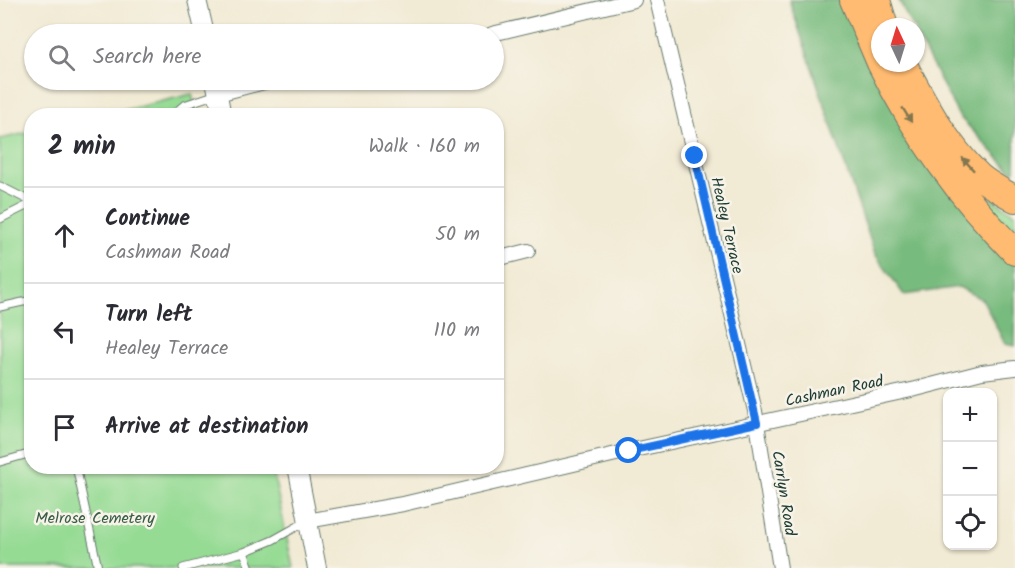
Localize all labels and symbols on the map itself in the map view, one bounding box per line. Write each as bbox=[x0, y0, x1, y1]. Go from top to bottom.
north arrow bbox=[871, 18, 925, 72]
one-way arrow bbox=[902, 107, 913, 123]
route end bbox=[681, 142, 707, 168]
one-way arrow bbox=[962, 156, 975, 172]
street label: Healey Terrace bbox=[703, 174, 750, 276]
street label: Cashman Road bbox=[783, 369, 887, 414]
route start bbox=[615, 437, 641, 463]
street label: Carrlyn Road bbox=[764, 449, 803, 539]
park label: Melrose Cemetery bbox=[35, 506, 155, 531]

